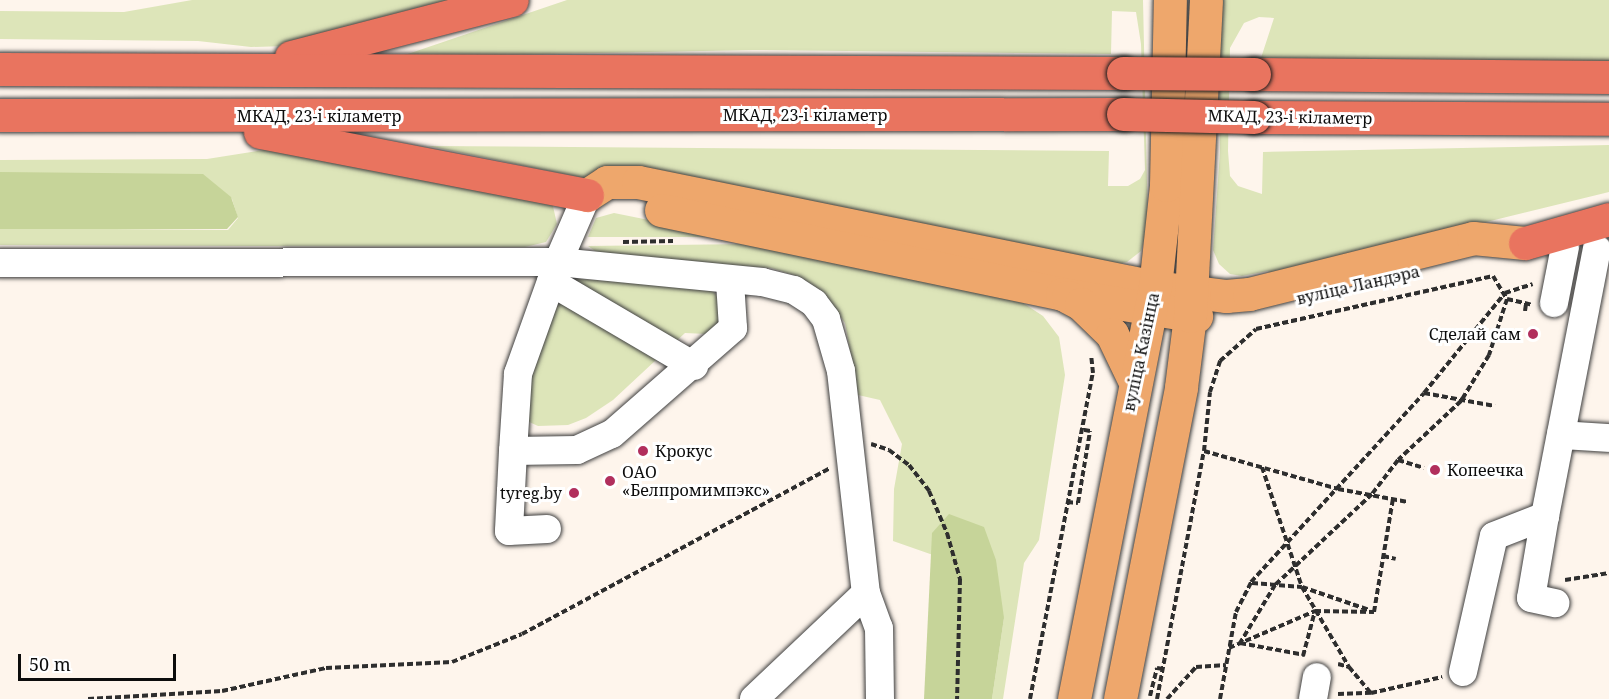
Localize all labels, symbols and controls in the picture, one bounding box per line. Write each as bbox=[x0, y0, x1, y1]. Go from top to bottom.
street label: МКАД, 23-і кіламетр bbox=[723, 105, 887, 125]
street label: МКАД, 23-і кіламетр bbox=[237, 106, 401, 126]
street label: МКАД, 23-і кіламетр bbox=[1208, 106, 1372, 128]
street label: вуліца Ландэра bbox=[1295, 262, 1421, 308]
street label: вуліца Казінца bbox=[1119, 291, 1163, 413]
place label: Сделай сам bbox=[1429, 324, 1521, 344]
marker: Сделай сам bbox=[1526, 327, 1540, 341]
place label: Крокус bbox=[655, 441, 712, 461]
marker: Крокус bbox=[636, 444, 650, 458]
place label: Копеечка bbox=[1447, 460, 1524, 480]
place label: ОАО «Белпромимпэкс» bbox=[622, 462, 770, 500]
marker: Копеечка bbox=[1428, 463, 1442, 477]
marker: ОАО «Белпромимпэкс» bbox=[603, 474, 617, 488]
place label: tyreg.by bbox=[500, 483, 562, 503]
marker: tyreg.by bbox=[567, 486, 581, 500]
scale bar bbox=[21, 642, 178, 680]
text: 50 m bbox=[29, 652, 71, 676]

